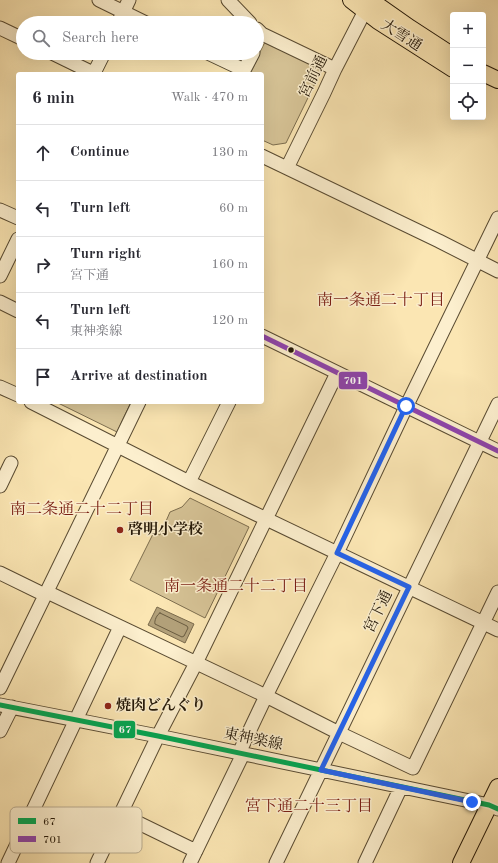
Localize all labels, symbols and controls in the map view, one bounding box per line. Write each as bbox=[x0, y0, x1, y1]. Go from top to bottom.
map controls bbox=[450, 12, 486, 120]
button: + bbox=[450, 12, 486, 48]
search box bbox=[16, 16, 264, 60]
street label: 大雪通 bbox=[378, 16, 425, 55]
icon: search bbox=[30, 27, 52, 49]
text: Search here bbox=[62, 31, 139, 46]
button: − bbox=[450, 48, 486, 84]
street label: 宮前通 bbox=[296, 53, 331, 101]
button: locate bbox=[450, 84, 486, 120]
text: 6 min bbox=[32, 90, 75, 107]
text: Walk · 470 m bbox=[171, 91, 248, 104]
icon: ahead bbox=[32, 142, 54, 164]
text: Continue bbox=[70, 145, 129, 160]
text: 130 m bbox=[211, 146, 248, 159]
icon: left bbox=[32, 198, 54, 220]
text: Turn left bbox=[70, 201, 130, 216]
text: 60 m bbox=[219, 202, 248, 215]
text: Turn right bbox=[70, 247, 141, 262]
icon: right bbox=[32, 254, 54, 276]
text: 160 m bbox=[211, 258, 248, 271]
text: 宮下通 bbox=[70, 269, 109, 282]
district label: 南一条通二十丁目 bbox=[317, 291, 445, 309]
text: Turn left bbox=[70, 303, 130, 318]
icon: left bbox=[32, 310, 54, 332]
text: 120 m bbox=[211, 314, 248, 327]
text: 東神楽線 bbox=[70, 325, 122, 338]
unlabelled marker bbox=[286, 345, 296, 355]
icon: arrive bbox=[32, 366, 54, 388]
text: Arrive at destination bbox=[70, 369, 208, 384]
line badge: 701 bbox=[338, 371, 368, 390]
text: 701 bbox=[343, 376, 363, 387]
route start bbox=[397, 397, 415, 415]
district label: 南二条通二十二丁目 bbox=[10, 500, 154, 518]
place label: 啓明小学校 bbox=[128, 521, 203, 538]
marker: 啓明小学校 bbox=[115, 525, 125, 535]
district label: 南一条通二十二丁目 bbox=[164, 577, 308, 595]
street label: 宮下通 bbox=[361, 588, 396, 636]
place label: 焼肉どんぐり bbox=[116, 697, 206, 714]
marker: 焼肉どんぐり bbox=[103, 701, 113, 711]
line badge: 67 bbox=[113, 720, 136, 739]
street label: 東神楽線 bbox=[222, 724, 284, 754]
text: 67 bbox=[119, 725, 131, 736]
route end bbox=[463, 793, 481, 811]
district label: 宮下通二十三丁目 bbox=[245, 797, 373, 815]
legend bbox=[10, 807, 142, 853]
text: 67 bbox=[43, 817, 56, 828]
text: 701 bbox=[43, 835, 62, 846]

